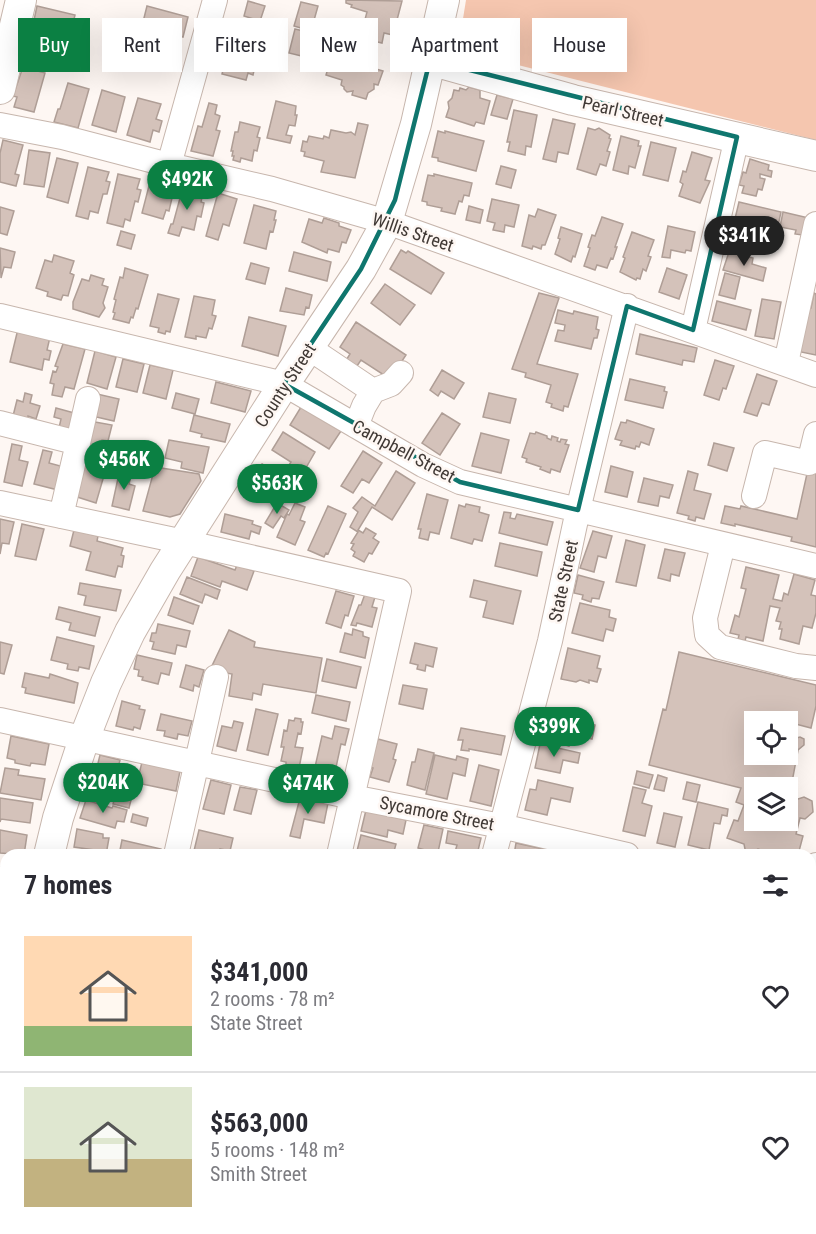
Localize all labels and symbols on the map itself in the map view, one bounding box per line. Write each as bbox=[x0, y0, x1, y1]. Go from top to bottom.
street label: Pearl Street bbox=[580, 91, 666, 131]
pin: $492K bbox=[145, 160, 229, 211]
street label: Willis Street bbox=[370, 208, 456, 256]
pin: $341K bbox=[702, 216, 786, 267]
street label: County Street bbox=[250, 339, 320, 431]
street label: Campbell Street bbox=[349, 415, 459, 487]
pin: $456K bbox=[82, 440, 166, 491]
pin: $563K bbox=[235, 464, 319, 515]
street label: State Street bbox=[544, 538, 582, 624]
pin: $399K bbox=[512, 707, 596, 758]
pin: $204K bbox=[61, 763, 145, 814]
pin: $474K bbox=[266, 764, 350, 815]
street label: Sycamore Street bbox=[378, 792, 496, 834]

